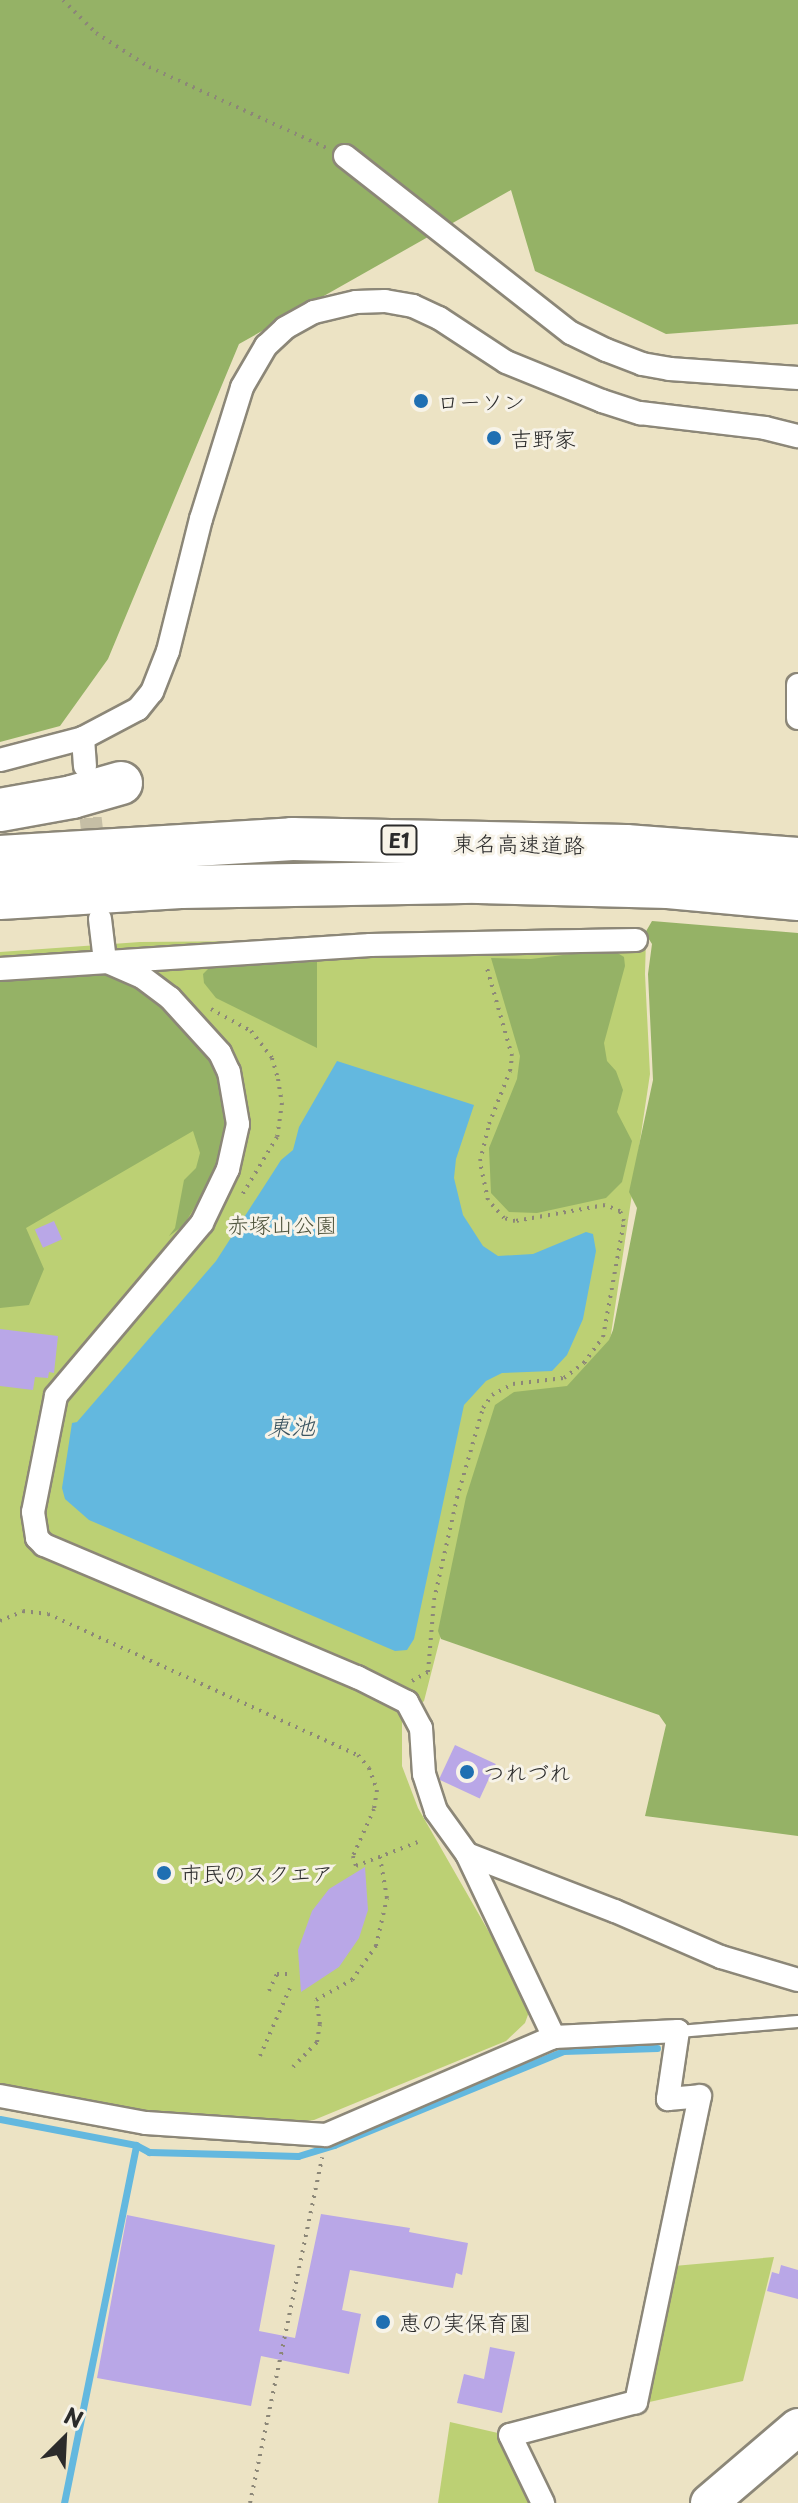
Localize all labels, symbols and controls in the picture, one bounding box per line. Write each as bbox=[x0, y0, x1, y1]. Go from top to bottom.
place label: ローソン bbox=[437, 388, 525, 414]
marker: ローソン bbox=[412, 392, 430, 410]
place label: 吉野家 bbox=[510, 425, 576, 451]
marker: 吉野家 bbox=[485, 429, 503, 447]
road number: E1 bbox=[379, 824, 419, 856]
street label: 東名高速道路 bbox=[453, 829, 585, 857]
park label: 赤塚山公園 bbox=[227, 1211, 337, 1237]
water label: 東池 bbox=[267, 1412, 315, 1440]
place label: つれづれ bbox=[483, 1759, 571, 1785]
marker: つれづれ bbox=[458, 1763, 476, 1781]
place label: 市民のスクエア bbox=[180, 1860, 334, 1886]
marker: 市民のスクエア bbox=[155, 1864, 173, 1882]
place label: 恵の実保育園 bbox=[399, 2309, 531, 2335]
marker: 恵の実保育園 bbox=[374, 2313, 392, 2331]
text: N bbox=[59, 2398, 89, 2435]
north arrow bbox=[24, 2399, 104, 2479]

